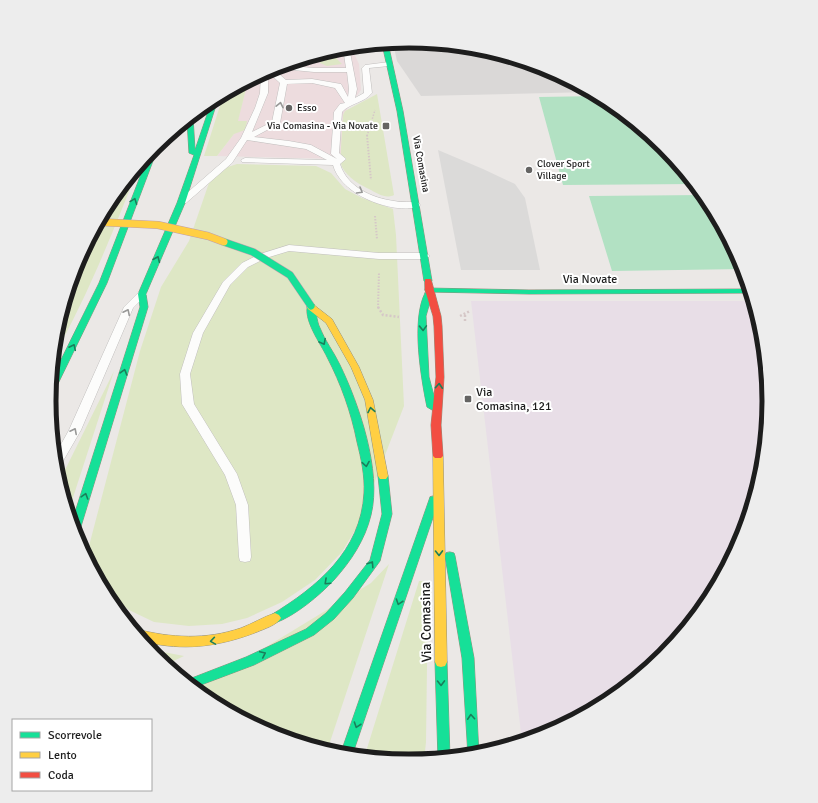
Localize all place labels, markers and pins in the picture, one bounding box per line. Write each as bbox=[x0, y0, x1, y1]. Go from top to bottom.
place label: Esso bbox=[297, 102, 317, 114]
marker: Esso bbox=[284, 103, 294, 113]
place label: Via Comasina - Via Novate bbox=[267, 120, 378, 132]
marker: Via Comasina - Via Novate bbox=[381, 121, 391, 131]
place label: Clover Sport Village bbox=[537, 158, 590, 182]
marker: Clover Sport Village bbox=[524, 165, 534, 175]
place label: Via Comasina, 121 bbox=[476, 385, 552, 414]
marker: Via Comasina, 121 bbox=[463, 394, 473, 404]

